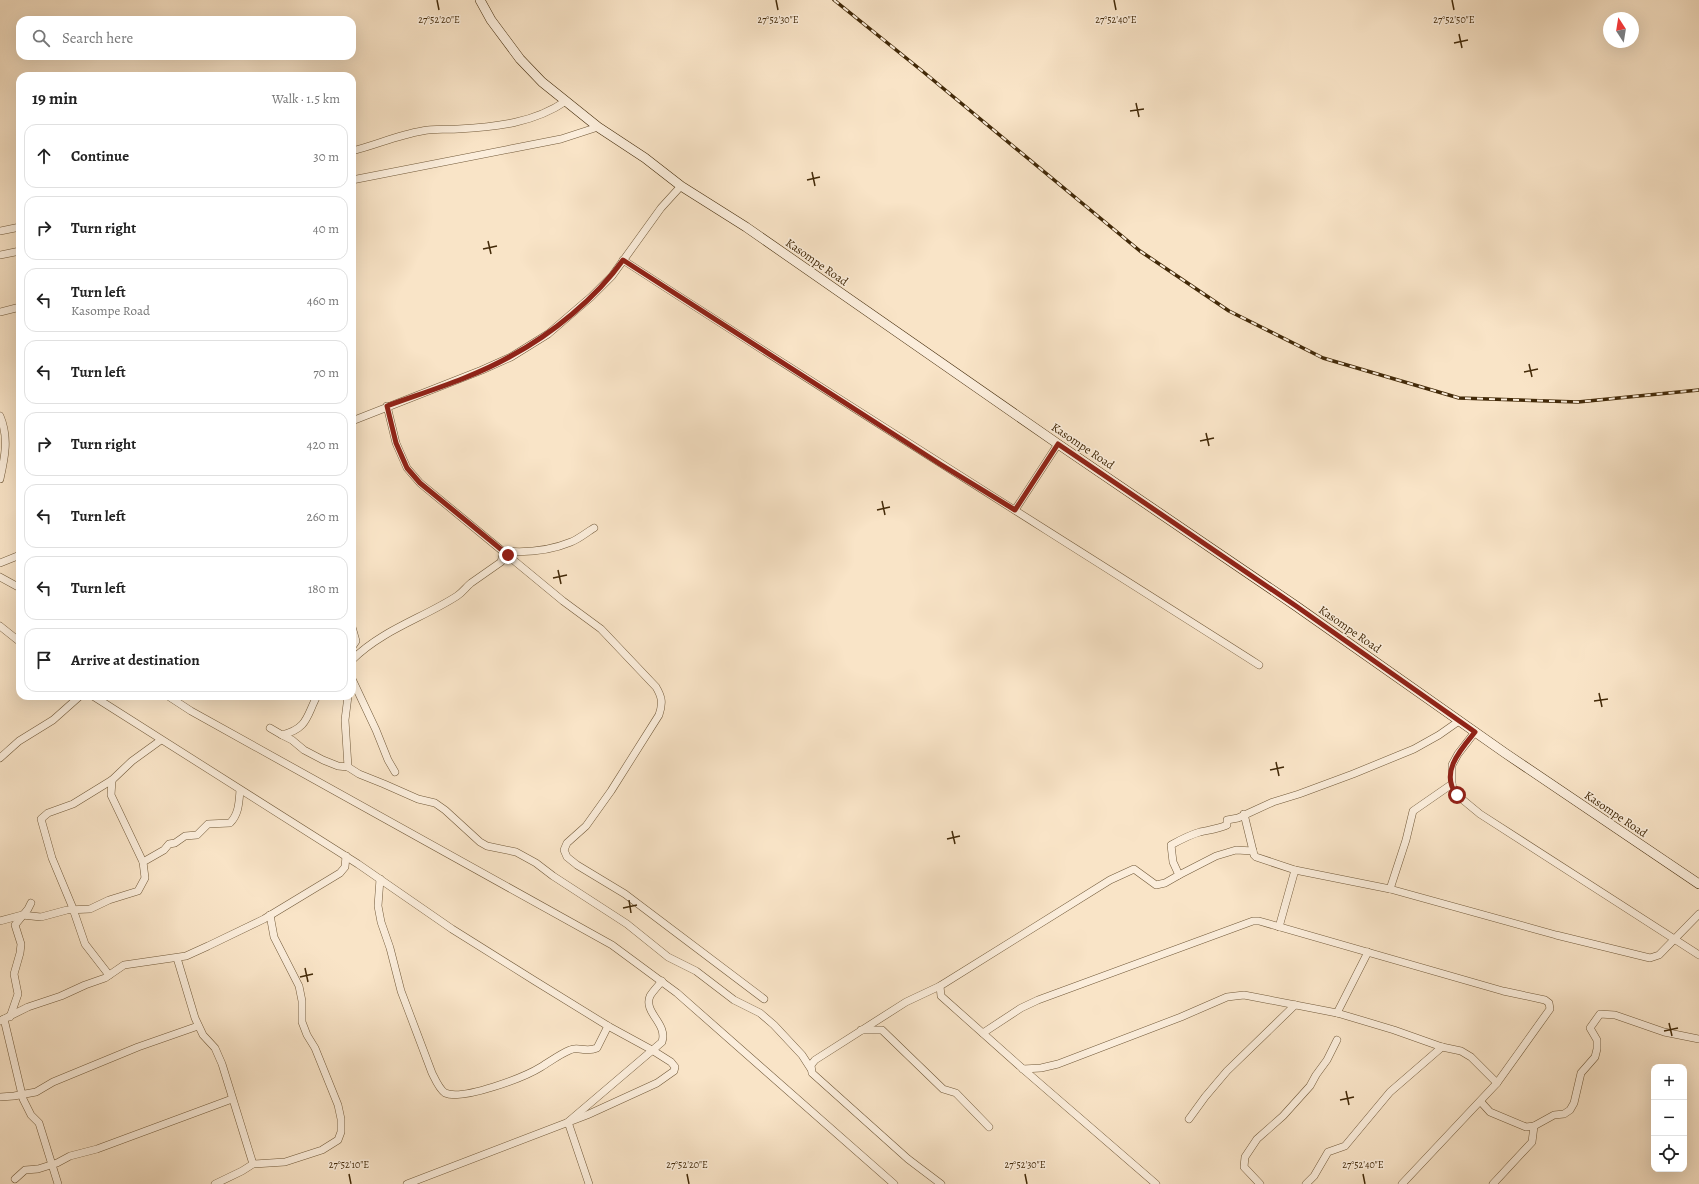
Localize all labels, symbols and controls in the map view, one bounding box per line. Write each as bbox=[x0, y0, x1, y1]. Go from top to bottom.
north arrow bbox=[1603, 12, 1639, 48]
text: 27°52'20"E bbox=[418, 13, 460, 26]
text: 27°52'30"E bbox=[757, 13, 799, 26]
text: 27°52'40"E bbox=[1095, 13, 1137, 26]
text: 27°52'50"E bbox=[1433, 13, 1475, 26]
search box bbox=[16, 16, 356, 60]
icon: search bbox=[30, 27, 52, 49]
text: Search here bbox=[62, 28, 133, 48]
text: 19 min bbox=[32, 87, 78, 110]
text: Walk · 1.5 km bbox=[272, 90, 340, 107]
icon: ahead bbox=[33, 145, 55, 167]
text: Continue bbox=[71, 146, 129, 166]
text: 30 m bbox=[313, 148, 339, 165]
icon: right bbox=[33, 217, 55, 239]
text: Turn right bbox=[71, 218, 136, 238]
text: 40 m bbox=[313, 220, 339, 237]
street label: Kasompe Road bbox=[783, 235, 852, 290]
text: Turn left bbox=[71, 282, 126, 302]
icon: left bbox=[33, 289, 55, 311]
text: 460 m bbox=[307, 292, 339, 309]
text: Kasompe Road bbox=[71, 302, 150, 319]
icon: left bbox=[33, 361, 55, 383]
text: Turn left bbox=[71, 362, 126, 382]
text: 70 m bbox=[313, 364, 339, 381]
street label: Kasompe Road bbox=[1048, 419, 1118, 473]
icon: right bbox=[33, 433, 55, 455]
text: Turn right bbox=[71, 434, 136, 454]
text: 420 m bbox=[307, 436, 339, 453]
icon: left bbox=[33, 505, 55, 527]
text: Turn left bbox=[71, 506, 126, 526]
text: 260 m bbox=[306, 508, 339, 525]
route end bbox=[499, 546, 517, 564]
icon: left bbox=[33, 577, 55, 599]
text: Turn left bbox=[71, 578, 126, 598]
text: 180 m bbox=[308, 580, 339, 597]
street label: Kasompe Road bbox=[1316, 602, 1385, 657]
icon: arrive bbox=[33, 649, 55, 671]
text: Arrive at destination bbox=[71, 650, 200, 670]
route start bbox=[1448, 786, 1466, 804]
street label: Kasompe Road bbox=[1581, 787, 1651, 841]
map controls bbox=[1651, 1064, 1687, 1172]
button: + bbox=[1651, 1064, 1687, 1100]
button: − bbox=[1651, 1100, 1687, 1136]
button: locate bbox=[1651, 1136, 1687, 1172]
text: 27°52'10"E bbox=[329, 1158, 369, 1171]
text: 27°52'20"E bbox=[666, 1158, 708, 1171]
text: 27°52'30"E bbox=[1004, 1158, 1046, 1171]
text: 27°52'40"E bbox=[1342, 1158, 1384, 1171]

